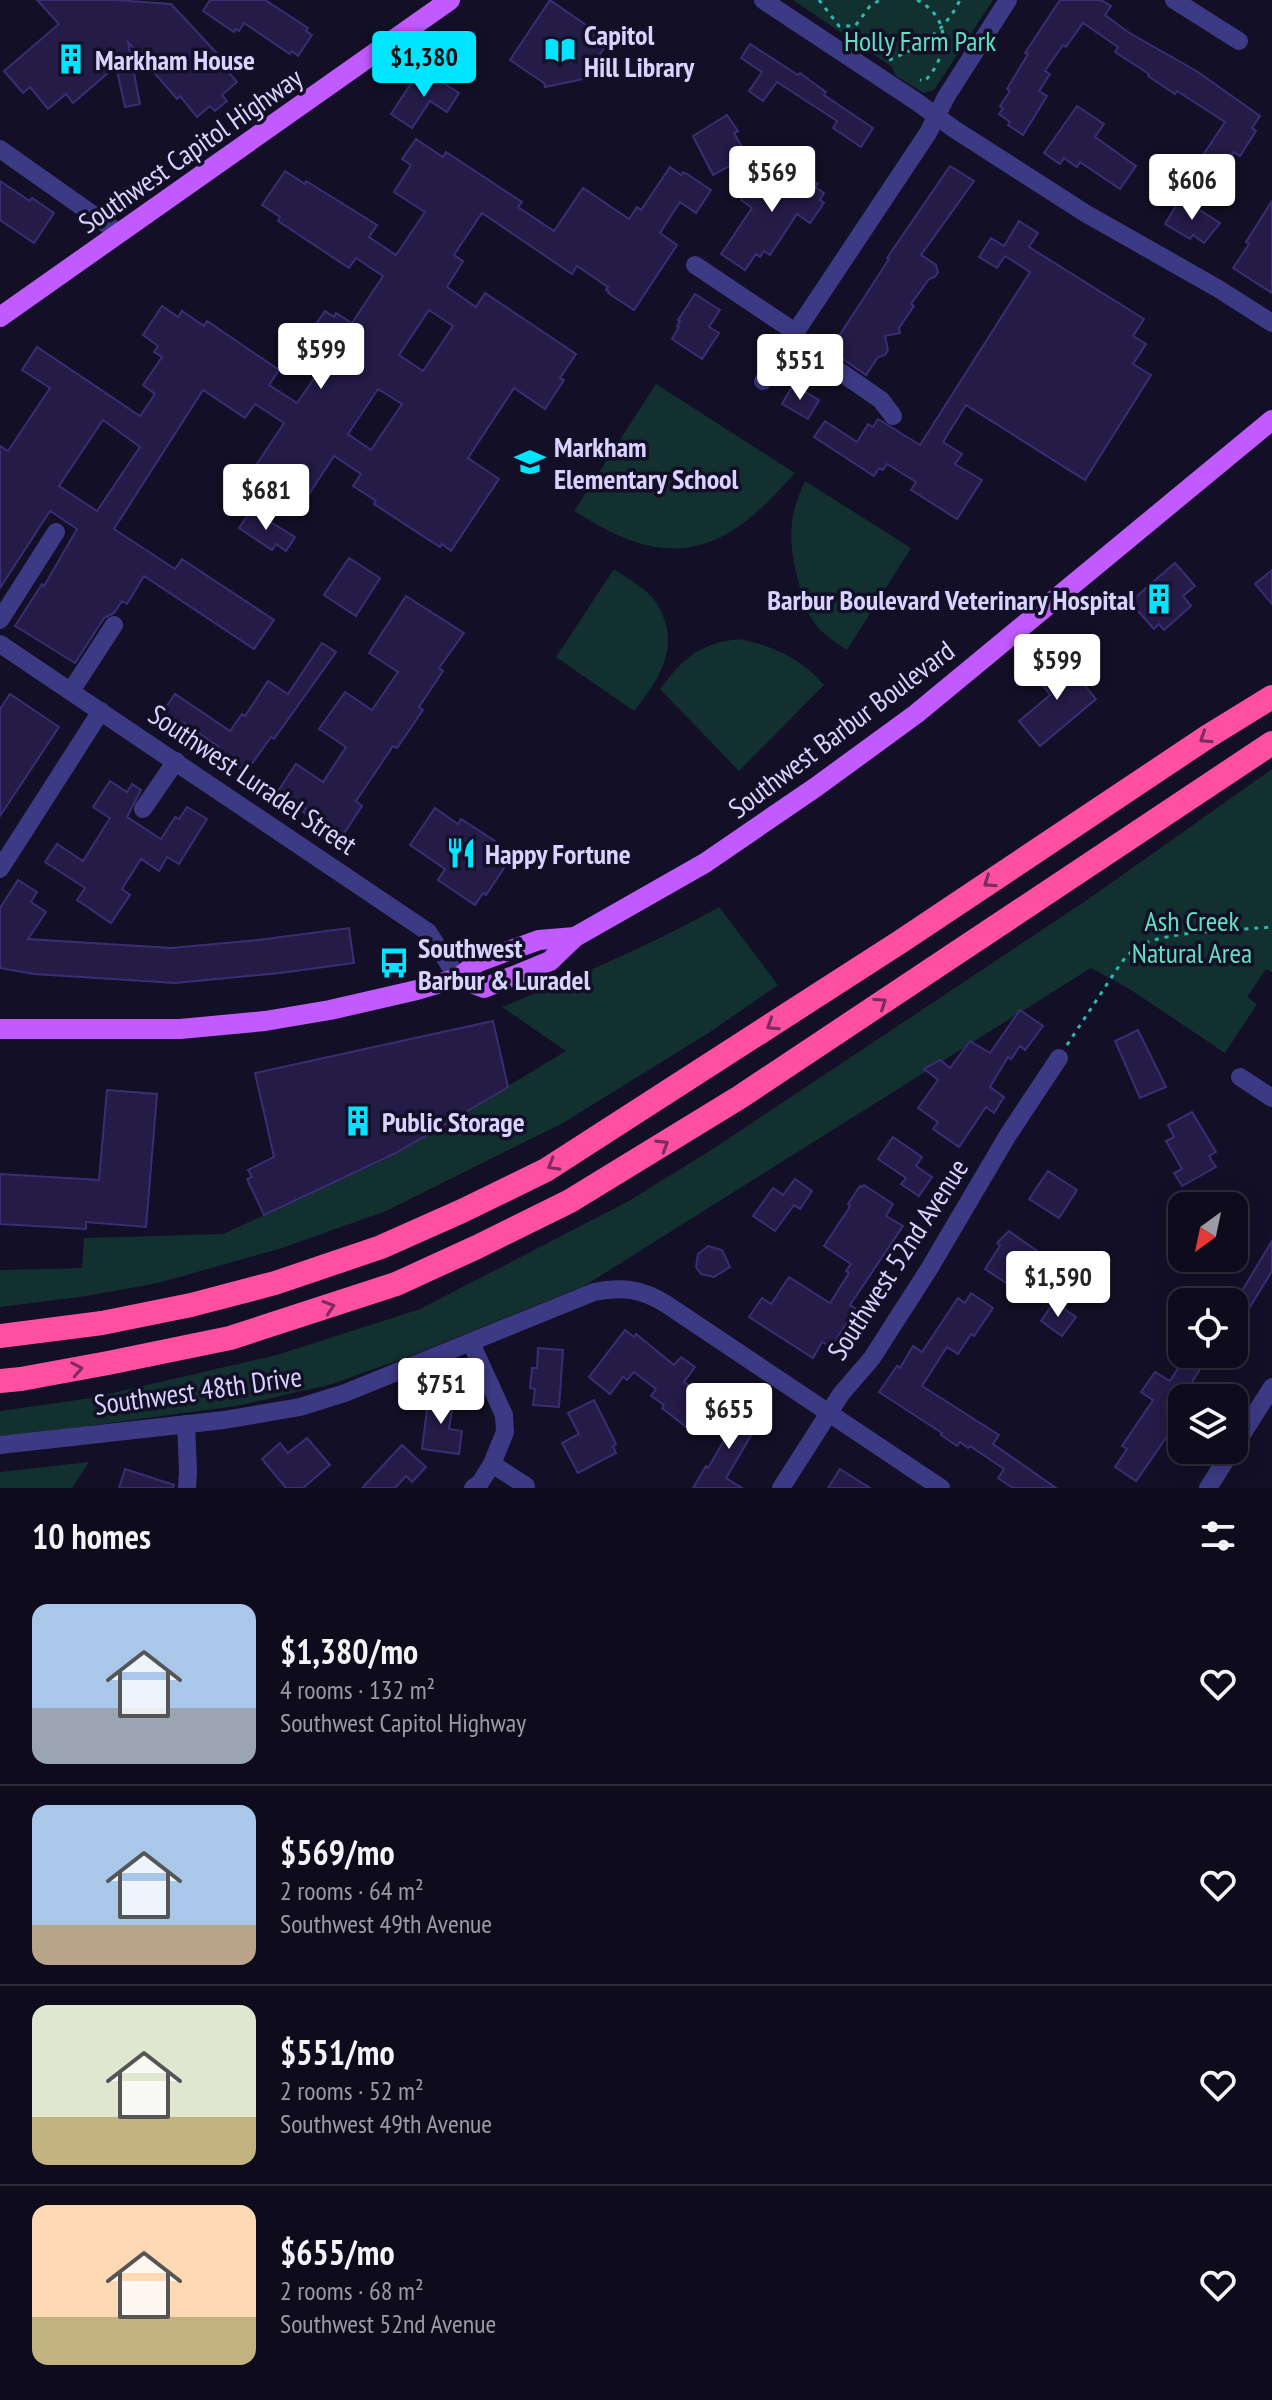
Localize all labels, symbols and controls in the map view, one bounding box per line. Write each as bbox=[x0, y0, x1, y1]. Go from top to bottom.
place label: Capitol Hill Library bbox=[584, 16, 695, 85]
park label: Holly Farm Park bbox=[844, 22, 996, 59]
pin: $1,380 bbox=[359, 31, 489, 99]
library icon: Capitol Hill Library bbox=[543, 33, 577, 67]
text: $1,380 bbox=[390, 40, 458, 73]
place label: Markham House bbox=[95, 41, 255, 78]
building icon: Markham House bbox=[54, 42, 88, 76]
street label: Southwest Capitol Highway bbox=[71, 59, 309, 241]
pin: $569 bbox=[725, 146, 819, 214]
pin: $606 bbox=[1145, 154, 1239, 222]
text: $569 bbox=[747, 155, 797, 188]
text: $606 bbox=[1167, 163, 1217, 196]
pin: $599 bbox=[274, 323, 368, 391]
text: $599 bbox=[296, 332, 346, 365]
pin: $551 bbox=[753, 334, 847, 402]
text: $551 bbox=[775, 343, 825, 376]
place label: Markham Elementary School bbox=[554, 428, 739, 497]
school or university icon: Markham Elementary School bbox=[513, 445, 547, 479]
pin: $681 bbox=[219, 464, 313, 532]
text: $681 bbox=[241, 473, 291, 506]
place label: Barbur Boulevard Veterinary Hospital bbox=[767, 581, 1135, 618]
building icon: Barbur Boulevard Veterinary Hospital bbox=[1142, 582, 1176, 616]
street label: Southwest Barbur Boulevard bbox=[720, 632, 962, 826]
pin: $599 bbox=[1010, 634, 1104, 702]
text: $599 bbox=[1032, 643, 1082, 676]
street label: Southwest Luradel Street bbox=[142, 696, 365, 863]
one-way arrow bbox=[1200, 728, 1214, 743]
place label: Happy Fortune bbox=[485, 835, 631, 872]
restaurant icon: Happy Fortune bbox=[444, 836, 478, 870]
one-way arrow bbox=[983, 872, 998, 887]
park label: Ash Creek Natural Area bbox=[1132, 902, 1252, 971]
place label: Southwest Barbur & Luradel bbox=[418, 929, 590, 998]
bus stop icon: Southwest Barbur & Luradel bbox=[377, 946, 411, 980]
one-way arrow bbox=[872, 998, 887, 1013]
one-way arrow bbox=[766, 1015, 780, 1030]
place label: Public Storage bbox=[382, 1103, 525, 1140]
building icon: Public Storage bbox=[341, 1104, 375, 1138]
one-way arrow bbox=[654, 1139, 669, 1154]
street label: Southwest 52nd Avenue bbox=[818, 1151, 976, 1367]
one-way arrow bbox=[547, 1155, 562, 1171]
north arrow bbox=[1168, 1192, 1248, 1272]
map controls bbox=[1168, 1192, 1248, 1464]
pin: $1,590 bbox=[993, 1251, 1123, 1319]
text: $1,590 bbox=[1024, 1260, 1092, 1293]
button: locate bbox=[1168, 1288, 1248, 1368]
one-way arrow bbox=[321, 1300, 335, 1316]
street label: Southwest 48th Drive bbox=[92, 1357, 304, 1423]
pin: $751 bbox=[394, 1358, 488, 1426]
one-way arrow bbox=[70, 1361, 84, 1378]
text: $751 bbox=[416, 1367, 466, 1400]
pin: $655 bbox=[682, 1383, 776, 1451]
button: layers bbox=[1168, 1384, 1248, 1464]
text: $655 bbox=[704, 1392, 754, 1425]
text: 10 homes bbox=[32, 1514, 151, 1558]
icon: filters bbox=[1196, 1514, 1240, 1558]
text: $1,380/mo bbox=[280, 1629, 418, 1673]
icon: home bbox=[96, 1636, 192, 1732]
icon: heart bbox=[1196, 1662, 1240, 1706]
text: 4 rooms · 132 m² bbox=[280, 1673, 435, 1706]
text: Southwest Capitol Highway bbox=[280, 1706, 526, 1739]
text: $569/mo bbox=[280, 1830, 395, 1874]
icon: home bbox=[96, 1837, 192, 1933]
icon: heart bbox=[1196, 1863, 1240, 1907]
text: 2 rooms · 64 m² bbox=[280, 1874, 424, 1907]
text: Southwest 49th Avenue bbox=[280, 1907, 492, 1940]
text: $551/mo bbox=[280, 2030, 395, 2074]
icon: home bbox=[96, 2037, 192, 2133]
icon: heart bbox=[1196, 2063, 1240, 2107]
text: 2 rooms · 52 m² bbox=[280, 2074, 424, 2107]
text: Southwest 49th Avenue bbox=[280, 2107, 492, 2140]
text: $655/mo bbox=[280, 2230, 395, 2274]
icon: home bbox=[96, 2237, 192, 2333]
icon: heart bbox=[1196, 2263, 1240, 2307]
text: 2 rooms · 68 m² bbox=[280, 2274, 424, 2307]
text: Southwest 52nd Avenue bbox=[280, 2307, 496, 2340]

